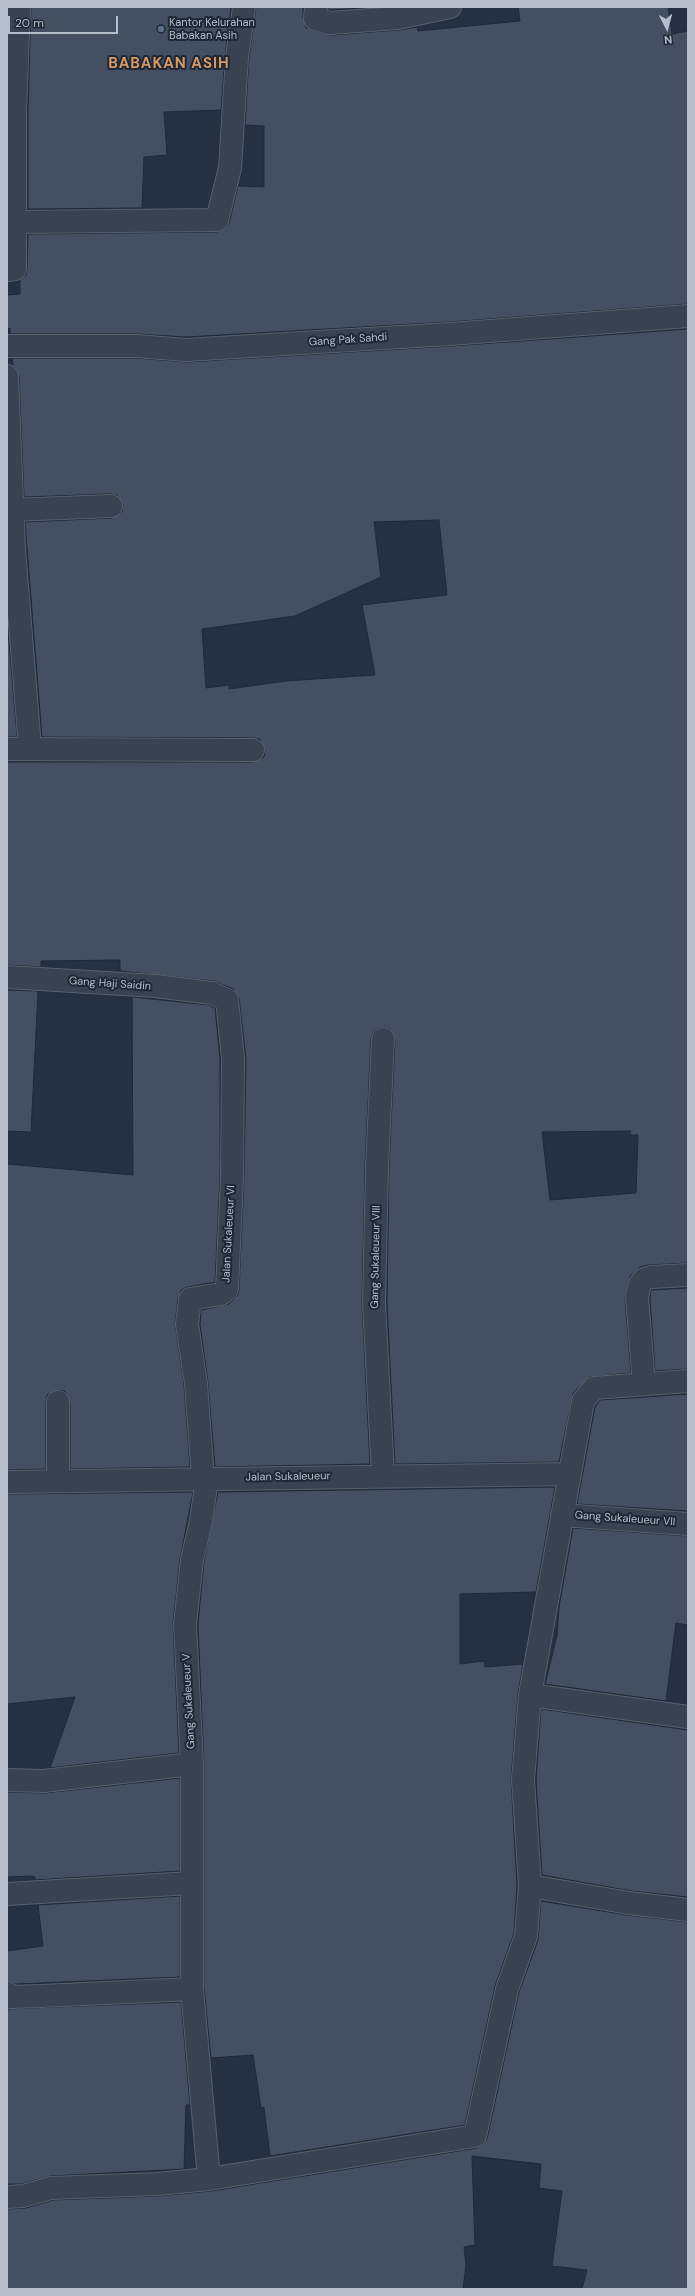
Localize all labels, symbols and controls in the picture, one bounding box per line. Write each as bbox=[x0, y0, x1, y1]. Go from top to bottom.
scale bar bbox=[10, 8, 120, 34]
north arrow bbox=[647, 8, 687, 48]
text: 20 m bbox=[15, 15, 44, 31]
place label: Kantor Kelurahan Babakan Asih bbox=[169, 16, 255, 42]
marker: Kantor Kelurahan Babakan Asih bbox=[156, 24, 166, 34]
text: N bbox=[664, 33, 673, 47]
district label: BABAKAN ASIH bbox=[108, 55, 230, 73]
street label: Gang Pak Sahdi bbox=[308, 331, 388, 349]
street label: Gang Haji Saidin bbox=[69, 975, 151, 993]
street label: Jalan Sukaleueur VI bbox=[220, 1185, 238, 1283]
street label: Gang Sukaleueur VIII bbox=[368, 1205, 384, 1309]
street label: Jalan Sukaleueur bbox=[245, 1470, 331, 1484]
street label: Gang Sukaleueur VII bbox=[574, 1509, 676, 1529]
street label: Gang Sukaleueur V bbox=[180, 1653, 198, 1749]

